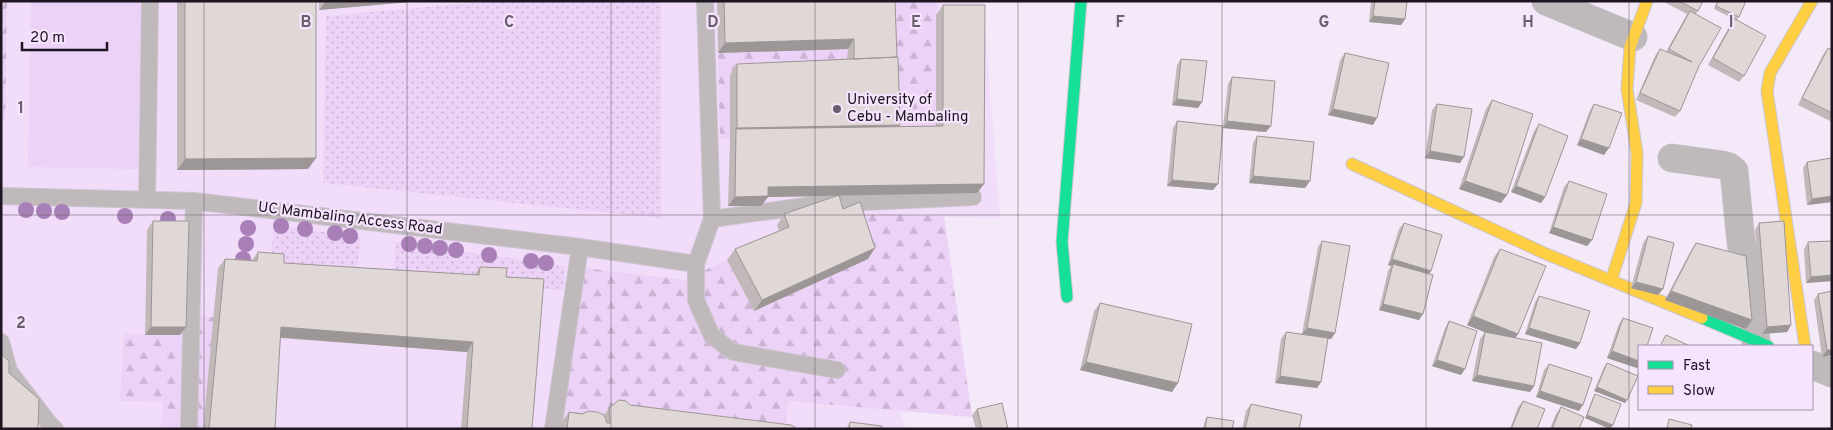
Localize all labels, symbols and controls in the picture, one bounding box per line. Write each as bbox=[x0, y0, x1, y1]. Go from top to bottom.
text: B bbox=[300, 13, 312, 33]
text: C bbox=[504, 13, 514, 33]
text: D bbox=[707, 13, 719, 33]
text: E bbox=[911, 13, 921, 33]
text: F bbox=[1115, 13, 1125, 33]
text: G bbox=[1319, 13, 1329, 33]
text: H bbox=[1522, 13, 1534, 33]
text: I bbox=[1729, 13, 1733, 33]
scale bar bbox=[22, 20, 108, 52]
text: 20 m bbox=[30, 29, 65, 48]
place label: University of Cebu - Mambaling bbox=[847, 91, 969, 127]
text: 1 bbox=[18, 99, 24, 119]
marker: University of Cebu - Mambaling bbox=[831, 103, 843, 115]
street label: UC Mambaling Access Road bbox=[257, 198, 443, 240]
text: 2 bbox=[16, 314, 26, 334]
legend bbox=[1638, 345, 1813, 410]
text: Fast bbox=[1683, 357, 1711, 376]
text: Slow bbox=[1683, 382, 1715, 401]

